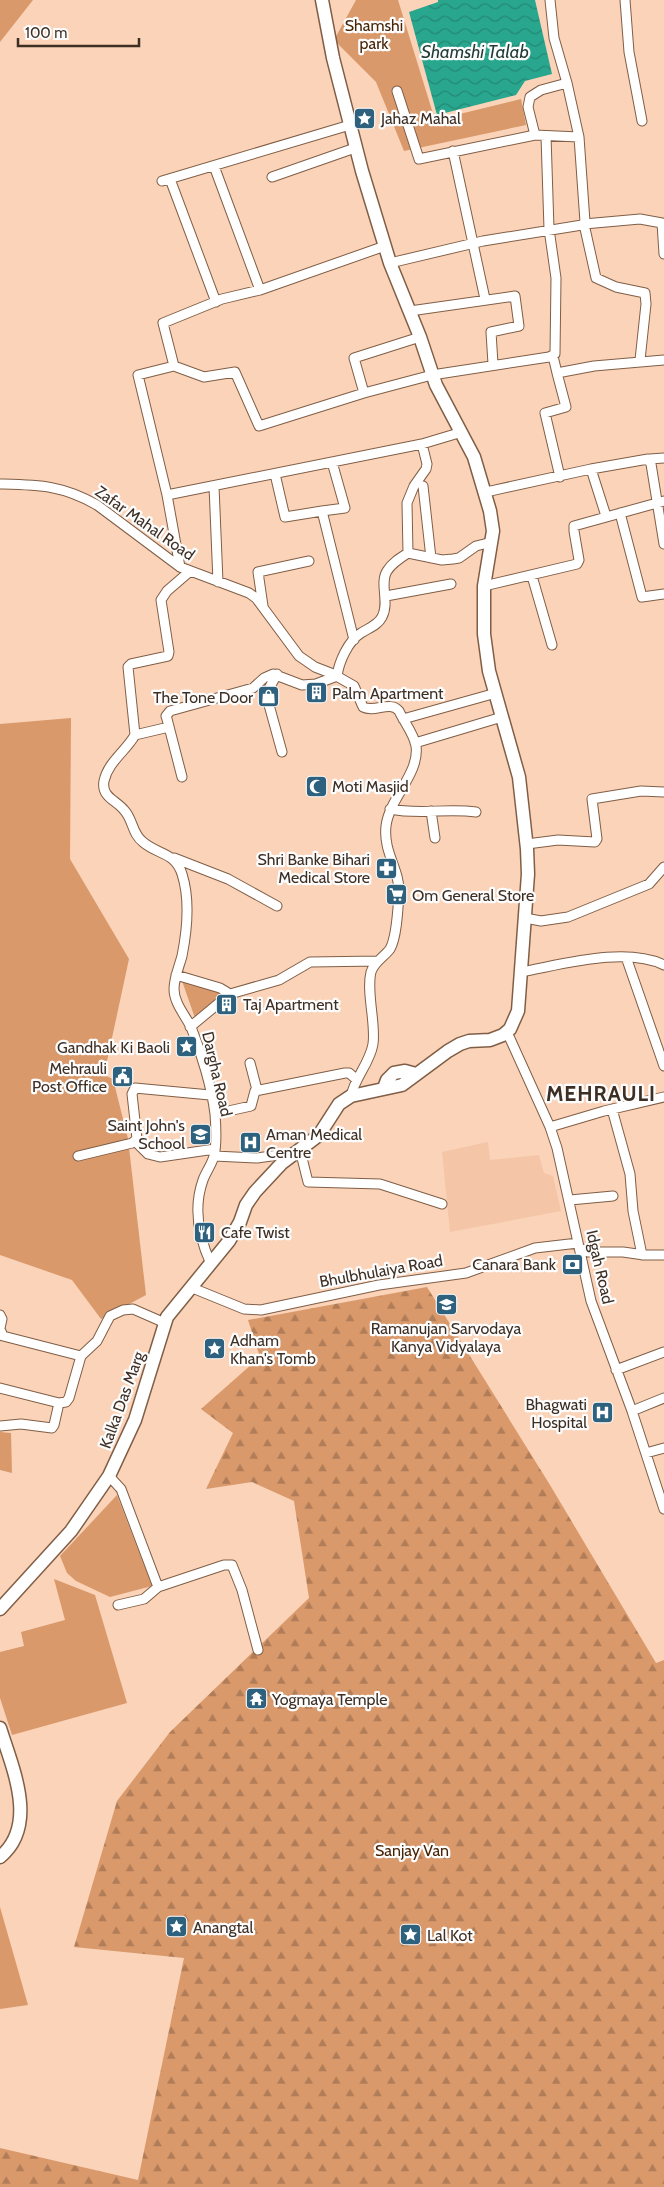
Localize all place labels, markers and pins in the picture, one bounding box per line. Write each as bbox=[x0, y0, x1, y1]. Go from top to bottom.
place icon: Jahaz Mahal bbox=[353, 106, 377, 130]
place label: Jahaz Mahal bbox=[380, 109, 461, 128]
building icon: Palm Apartment bbox=[304, 681, 328, 705]
place label: Palm Apartment bbox=[332, 684, 444, 703]
shop icon: The Tone Door bbox=[257, 685, 281, 709]
place label: The Tone Door bbox=[153, 688, 254, 707]
mosque icon: Moti Masjid bbox=[304, 774, 328, 798]
place label: Moti Masjid bbox=[332, 777, 409, 796]
place label: Shri Banke Bihari Medical Store bbox=[258, 850, 370, 887]
pharmacy icon: Shri Banke Bihari Medical Store bbox=[374, 856, 398, 880]
supermarket icon: Om General Store bbox=[384, 883, 408, 907]
place label: Om General Store bbox=[412, 886, 534, 905]
building icon: Taj Apartment bbox=[215, 992, 239, 1016]
place label: Taj Apartment bbox=[243, 995, 339, 1014]
place icon: Gandhak Ki Baoli bbox=[174, 1035, 198, 1059]
place label: Gandhak Ki Baoli bbox=[57, 1038, 170, 1057]
place label: Mehrauli Post Office bbox=[32, 1059, 107, 1096]
public building icon: Mehrauli Post Office bbox=[111, 1065, 135, 1089]
place label: Saint John's School bbox=[108, 1116, 185, 1153]
school or university icon: Saint John's School bbox=[189, 1122, 213, 1146]
place label: Aman Medical Centre bbox=[266, 1125, 362, 1162]
hospital icon: Aman Medical Centre bbox=[238, 1131, 262, 1155]
restaurant icon: Cafe Twist bbox=[193, 1220, 217, 1244]
place label: Cafe Twist bbox=[221, 1223, 290, 1242]
bank icon: Canara Bank bbox=[560, 1252, 584, 1276]
place label: Canara Bank bbox=[472, 1255, 557, 1274]
school or university icon: Ramanujan Sarvodaya Kanya Vidyalaya bbox=[434, 1292, 458, 1316]
place label: Ramanujan Sarvodaya Kanya Vidyalaya bbox=[371, 1319, 522, 1356]
place label: Adham Khan's Tomb bbox=[230, 1331, 316, 1368]
place icon: Adham Khan's Tomb bbox=[202, 1337, 226, 1361]
place label: Bhagwati Hospital bbox=[525, 1395, 587, 1432]
hospital icon: Bhagwati Hospital bbox=[591, 1401, 615, 1425]
temple icon: Yogmaya Temple bbox=[244, 1687, 268, 1711]
place label: Yogmaya Temple bbox=[271, 1690, 387, 1709]
place icon: Anangtal bbox=[165, 1915, 189, 1939]
place label: Anangtal bbox=[193, 1918, 253, 1937]
place icon: Lal Kot bbox=[399, 1923, 423, 1947]
place label: Lal Kot bbox=[427, 1926, 473, 1945]

